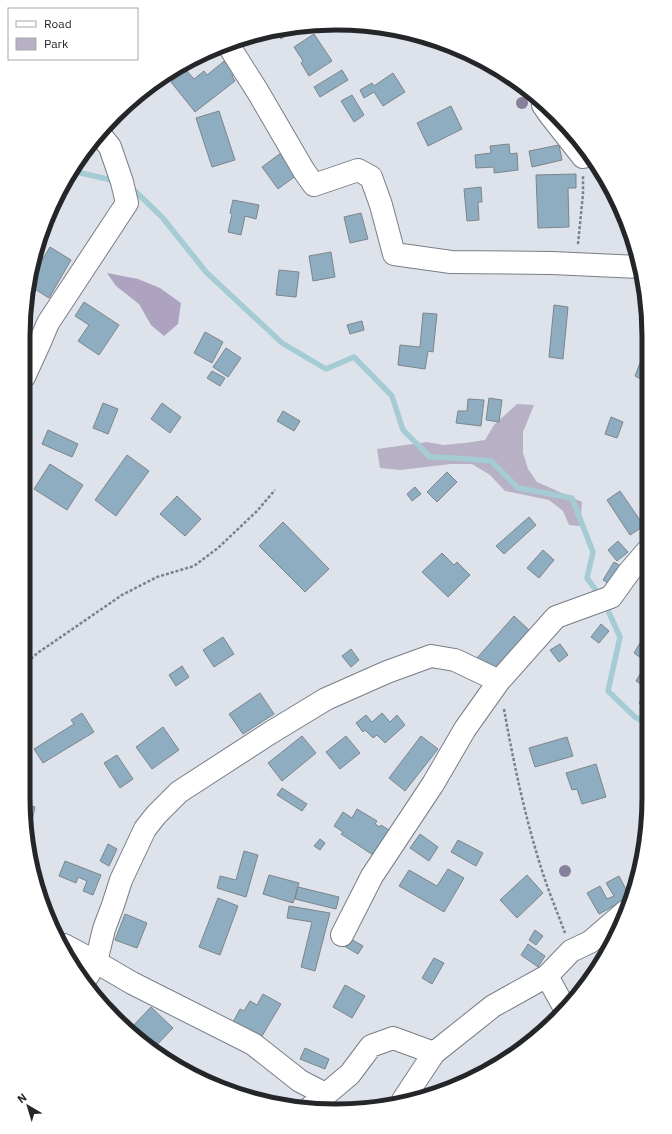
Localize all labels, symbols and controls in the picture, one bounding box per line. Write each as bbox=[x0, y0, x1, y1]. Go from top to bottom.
legend bbox=[8, 8, 138, 60]
text: Road bbox=[44, 16, 72, 31]
text: Park bbox=[44, 36, 69, 51]
north arrow bbox=[8, 1086, 48, 1126]
text: N bbox=[14, 1090, 29, 1106]

